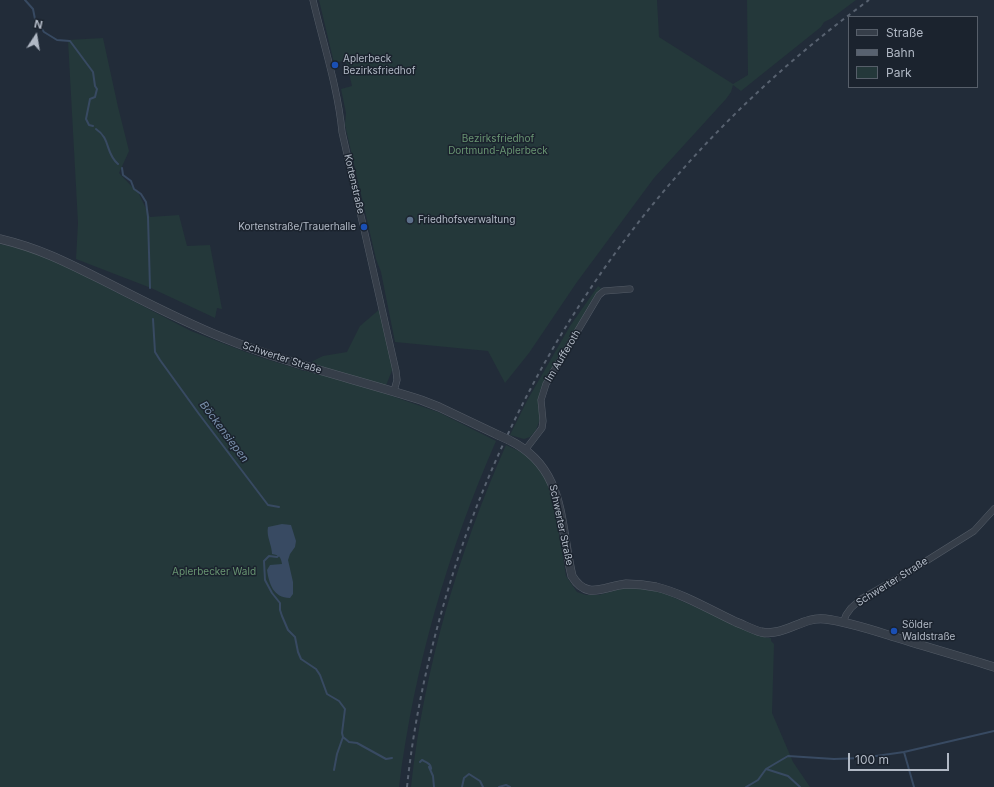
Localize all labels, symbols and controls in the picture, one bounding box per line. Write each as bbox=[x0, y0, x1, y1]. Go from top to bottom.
north arrow bbox=[16, 16, 56, 56]
legend bbox=[848, 16, 978, 88]
text: N bbox=[33, 17, 44, 32]
text: Straße bbox=[886, 25, 923, 40]
text: Bahn bbox=[886, 45, 915, 60]
place label: Aplerbeck Bezirksfriedhof bbox=[343, 53, 415, 76]
marker: Aplerbeck Bezirksfriedhof bbox=[330, 60, 340, 70]
text: Park bbox=[886, 65, 912, 80]
park label: Bezirksfriedhof Dortmund-Aplerbeck bbox=[448, 133, 548, 156]
street label: Kortenstraße bbox=[341, 153, 367, 215]
place label: Friedhofsverwaltung bbox=[418, 214, 515, 226]
marker: Friedhofsverwaltung bbox=[405, 215, 415, 225]
place label: Kortenstraße/Trauerhalle bbox=[238, 221, 356, 233]
marker: Kortenstraße/Trauerhalle bbox=[359, 222, 369, 232]
street label: Im Aufferoth bbox=[543, 328, 583, 384]
street label: Schwerter Straße bbox=[241, 340, 323, 376]
water label: Böckensiepen bbox=[197, 399, 251, 465]
street label: Schwerter Straße bbox=[547, 483, 575, 567]
street label: Schwerter Straße bbox=[854, 555, 930, 609]
park label: Aplerbecker Wald bbox=[172, 566, 256, 578]
place label: Sölder Waldstraße bbox=[902, 619, 955, 642]
marker: Sölder Waldstraße bbox=[889, 626, 899, 636]
scale bar bbox=[850, 745, 951, 771]
text: 100 m bbox=[855, 752, 889, 767]

